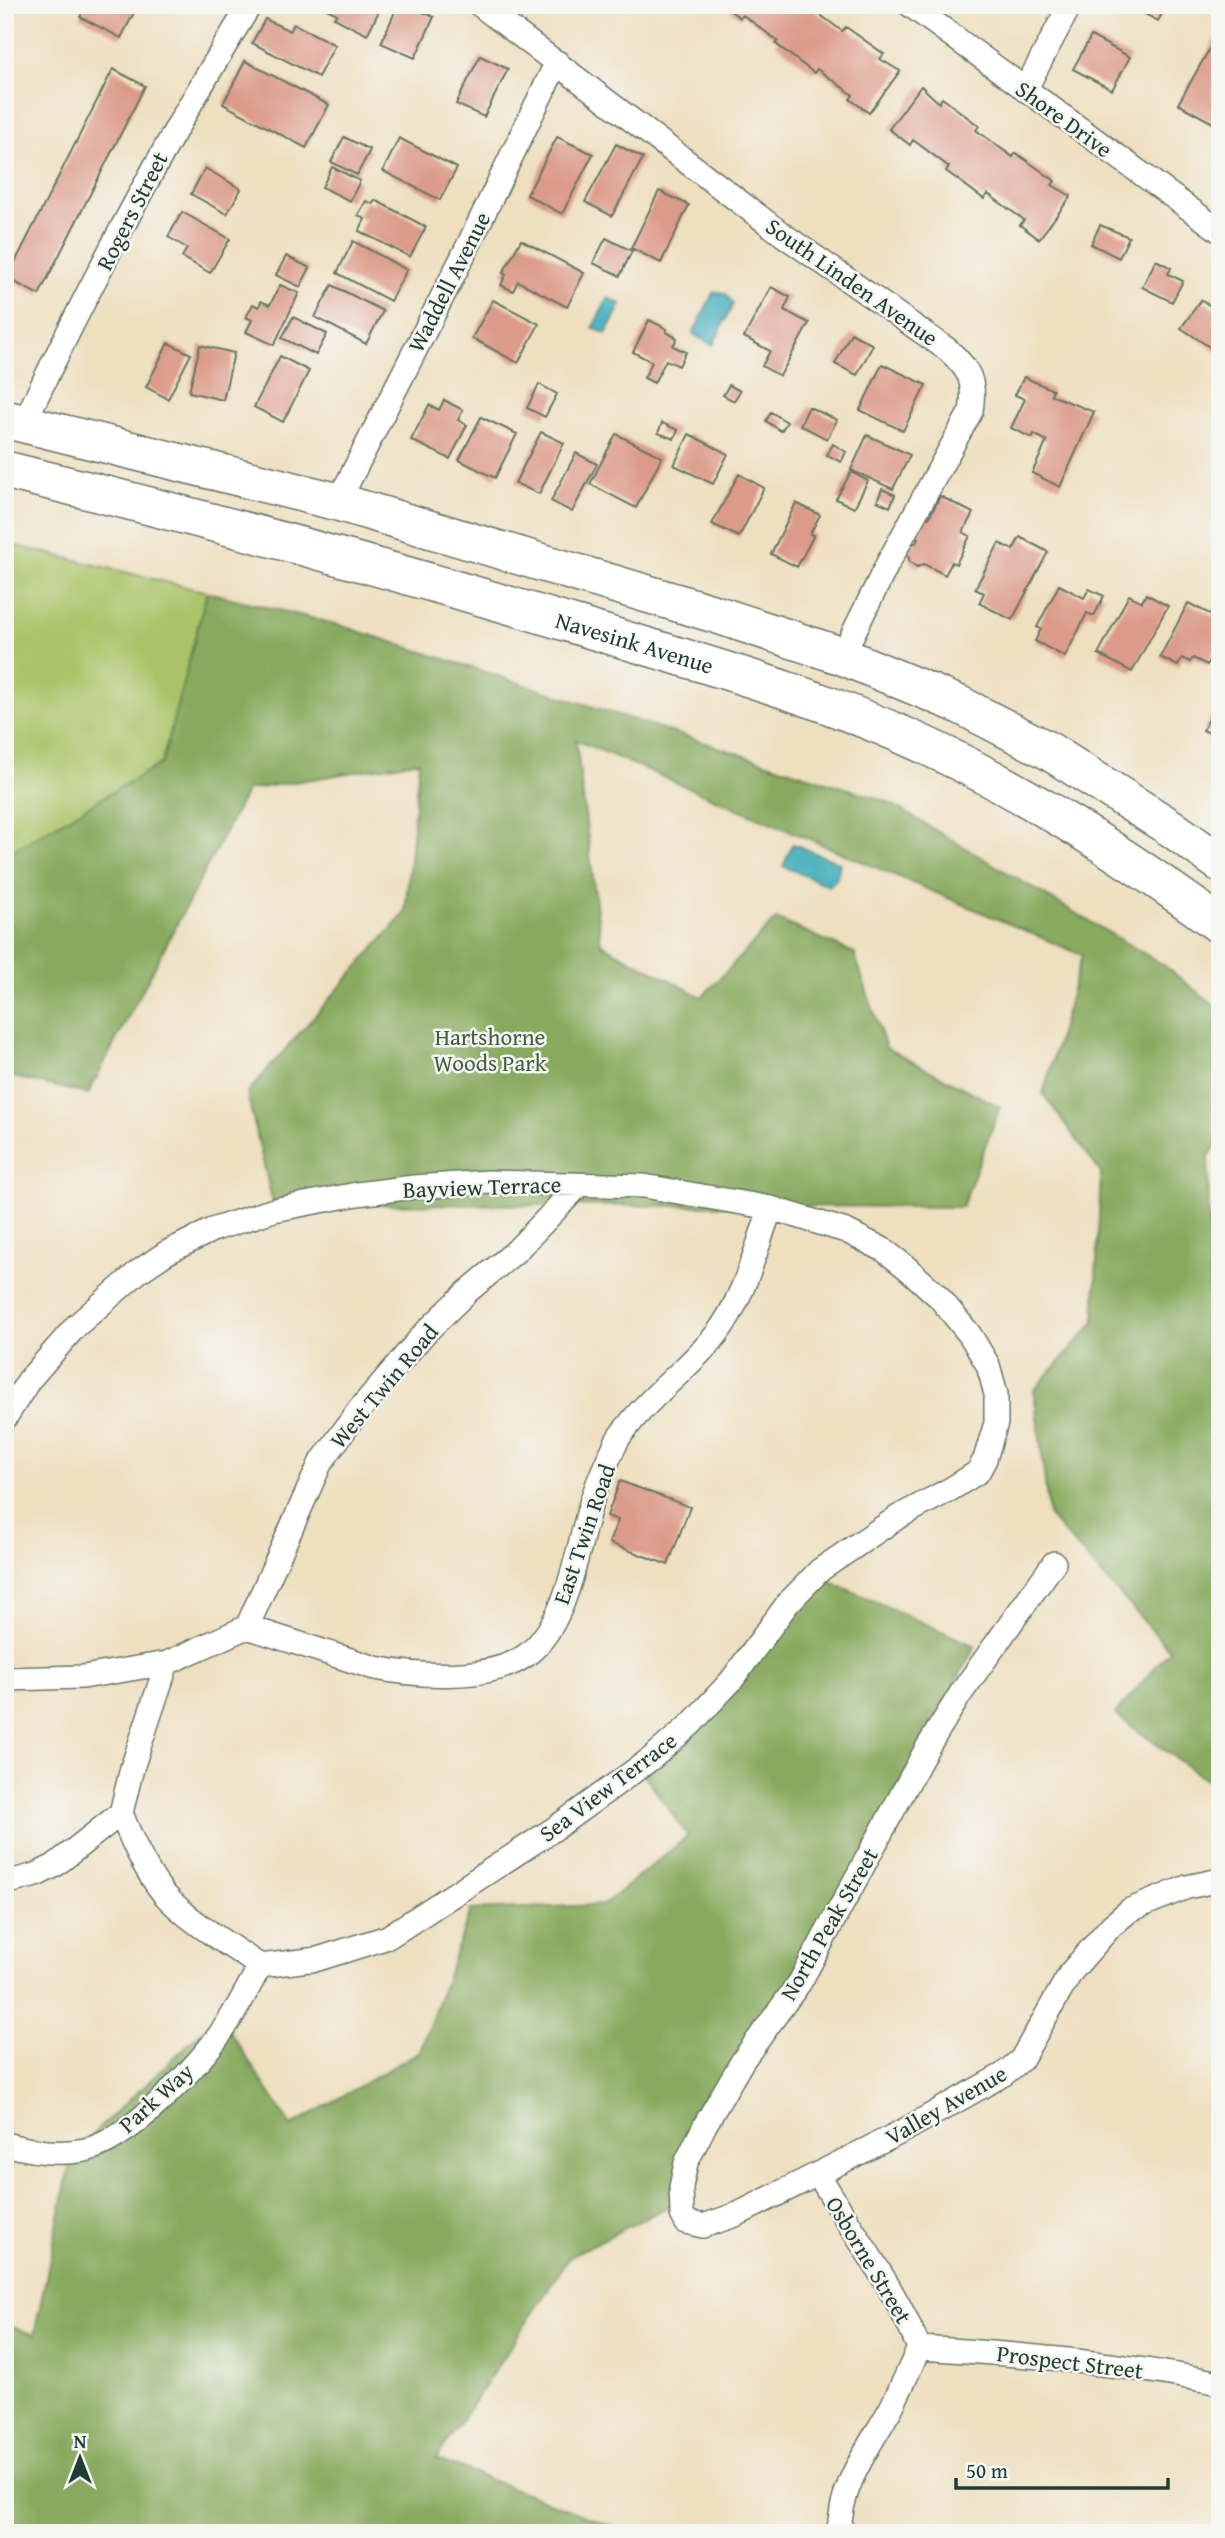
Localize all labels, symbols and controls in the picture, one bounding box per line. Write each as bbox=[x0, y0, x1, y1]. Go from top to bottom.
street label: Shore Drive bbox=[1009, 72, 1119, 165]
street label: Rogers Street bbox=[88, 146, 176, 276]
street label: Waddell Avenue bbox=[399, 206, 498, 358]
street label: South Linden Avenue bbox=[759, 210, 945, 354]
street label: Navesink Avenue bbox=[552, 603, 718, 682]
park label: Hartshorne Woods Park bbox=[434, 1020, 547, 1079]
street label: Bayview Terrace bbox=[402, 1167, 562, 1206]
street label: West Twin Road bbox=[322, 1316, 446, 1455]
street label: East Twin Road bbox=[544, 1458, 623, 1609]
street label: Sea View Terrace bbox=[532, 1724, 684, 1849]
street label: North Peak Street bbox=[771, 1841, 886, 2006]
street label: Park Way bbox=[111, 2055, 201, 2140]
street label: Valley Avenue bbox=[879, 2056, 1013, 2153]
street label: Osborne Street bbox=[818, 2190, 920, 2330]
street label: Prospect Street bbox=[995, 2336, 1145, 2387]
north arrow bbox=[46, 2422, 116, 2492]
text: N bbox=[74, 2427, 87, 2455]
scale bar bbox=[956, 2447, 1167, 2491]
text: 50 m bbox=[966, 2455, 1008, 2486]

